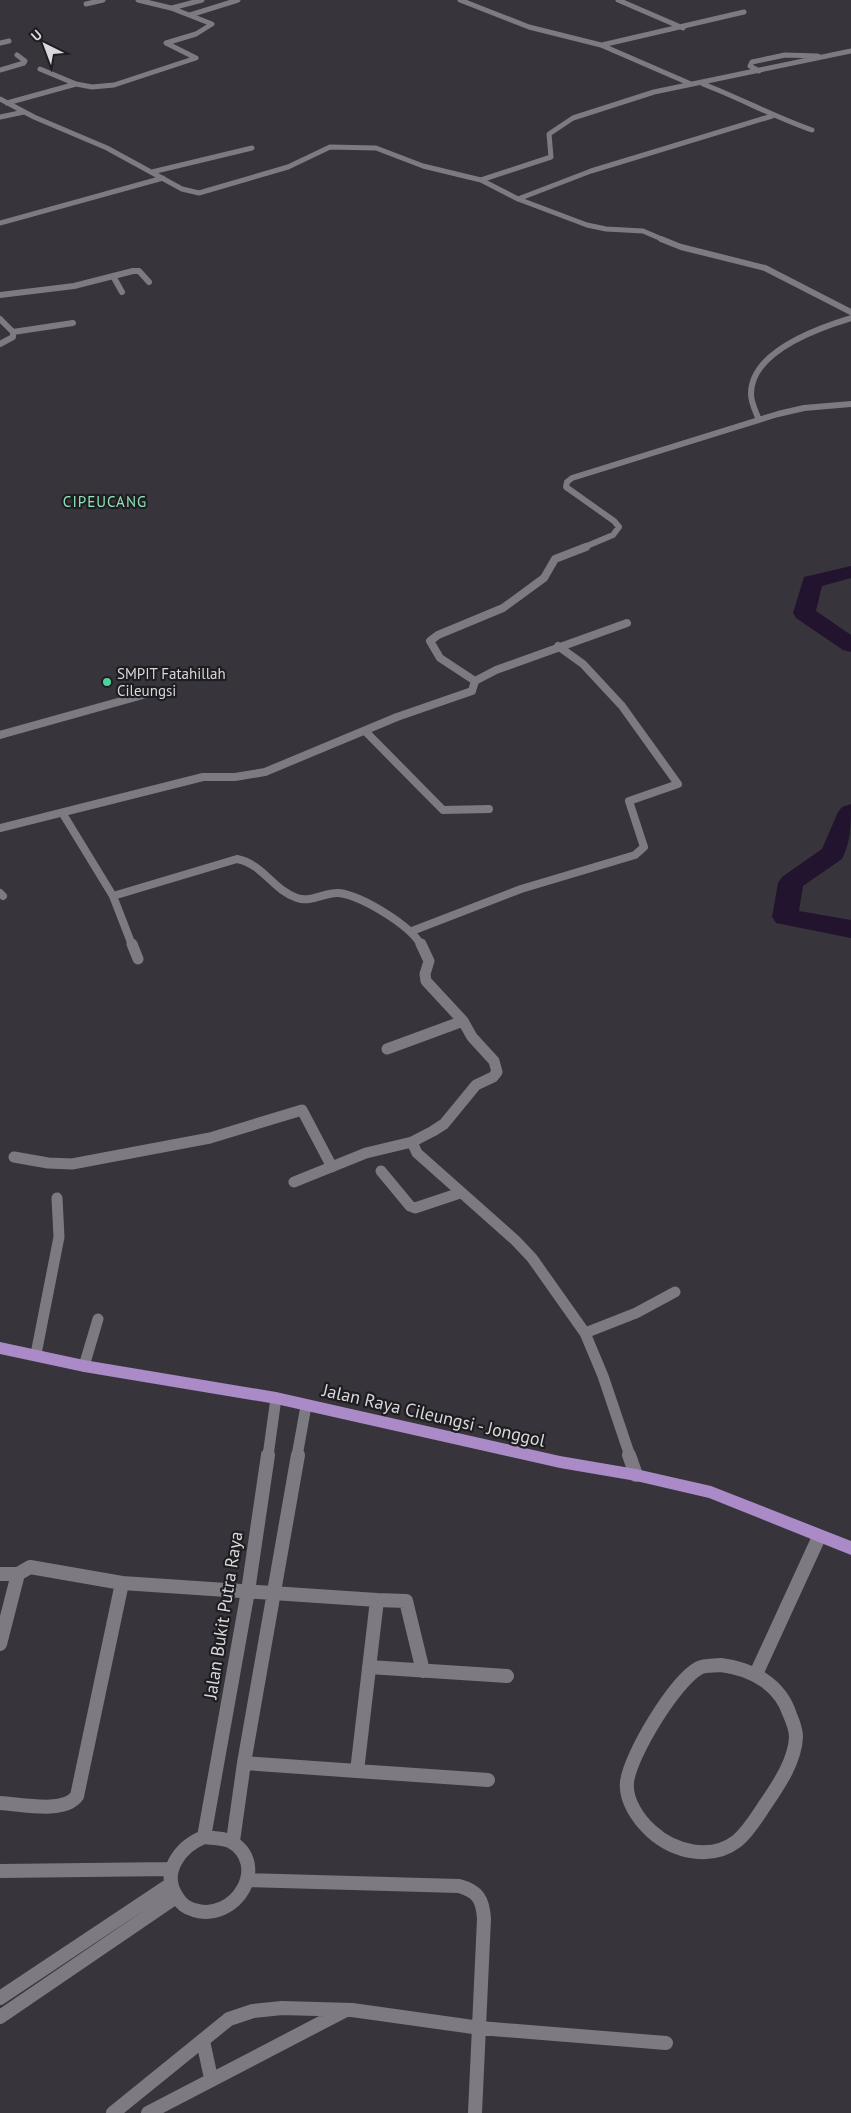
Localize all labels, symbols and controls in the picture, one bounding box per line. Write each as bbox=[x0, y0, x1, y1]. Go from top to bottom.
north arrow bbox=[20, 20, 70, 70]
text: U bbox=[27, 26, 46, 45]
district label: CIPEUCANG bbox=[63, 492, 147, 511]
place label: SMPIT Fatahillah Cileungsi bbox=[117, 664, 226, 700]
marker: SMPIT Fatahillah Cileungsi bbox=[101, 676, 113, 688]
street label: Jalan Raya Cileungsi - Jonggol bbox=[319, 1378, 548, 1452]
street label: Jalan Bukit Putra Raya bbox=[198, 1530, 248, 1701]

